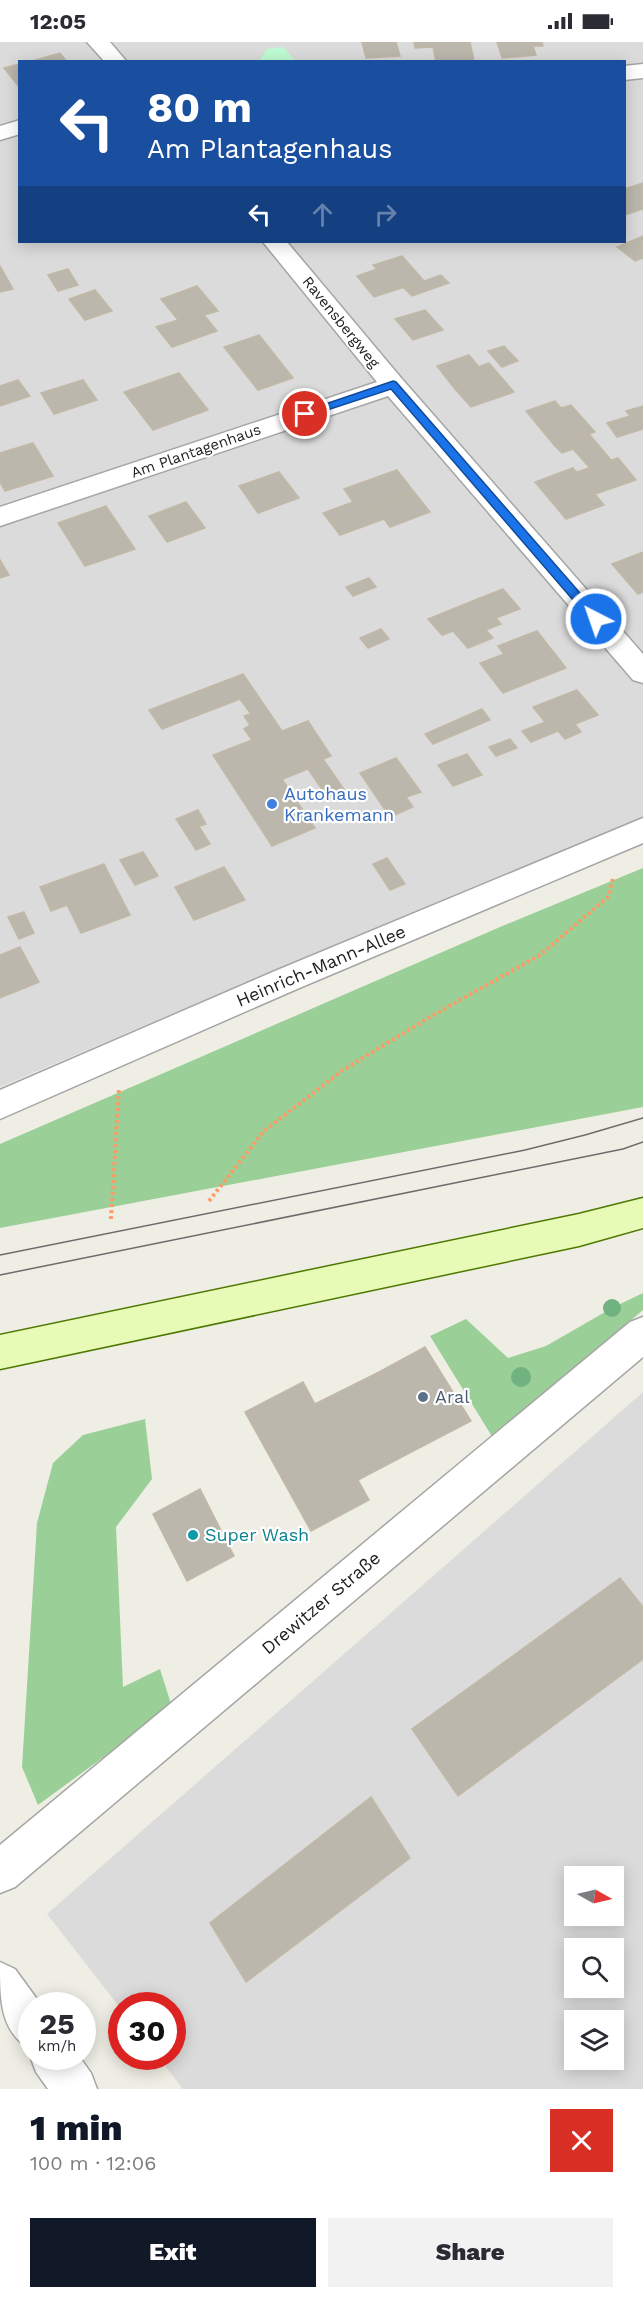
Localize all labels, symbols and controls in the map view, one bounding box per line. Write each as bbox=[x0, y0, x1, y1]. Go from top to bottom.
text: 12:05 bbox=[30, 9, 86, 34]
text: 80 m bbox=[147, 83, 252, 132]
icon: left bbox=[48, 84, 126, 162]
text: Am Plantagenhaus bbox=[147, 133, 392, 165]
icon: left bbox=[243, 198, 276, 231]
icon: ahead bbox=[306, 198, 339, 231]
icon: right bbox=[369, 198, 402, 231]
street label: Ravensbergweg bbox=[299, 273, 383, 371]
pin bbox=[279, 388, 330, 439]
icon: arrive bbox=[288, 397, 321, 430]
street label: Am Plantagenhaus bbox=[129, 420, 263, 482]
position arrow bbox=[564, 587, 628, 651]
place label: Autohaus Krankemann bbox=[284, 783, 394, 825]
marker: Autohaus Krankemann bbox=[265, 797, 279, 811]
street label: Heinrich-Mann-Allee bbox=[233, 920, 409, 1011]
place label: Aral bbox=[435, 1386, 470, 1407]
marker: Aral bbox=[416, 1390, 430, 1404]
place label: Super Wash bbox=[205, 1524, 309, 1545]
marker: Super Wash bbox=[186, 1528, 200, 1542]
street label: Drewitzer Straße bbox=[257, 1547, 384, 1658]
north arrow bbox=[564, 1866, 624, 1926]
map controls bbox=[564, 1866, 624, 2070]
button: search bbox=[564, 1938, 624, 1998]
speed limit sign: 30 bbox=[108, 1992, 186, 2070]
text: 25 bbox=[39, 2006, 75, 2041]
button: layers bbox=[564, 2010, 624, 2070]
text: km/h bbox=[38, 2037, 76, 2055]
text: 1 min bbox=[30, 2107, 123, 2149]
button: close bbox=[550, 2109, 613, 2172]
text: 100 m · 12:06 bbox=[30, 2151, 156, 2175]
button: Exit bbox=[30, 2218, 316, 2287]
button: Share bbox=[328, 2218, 613, 2287]

